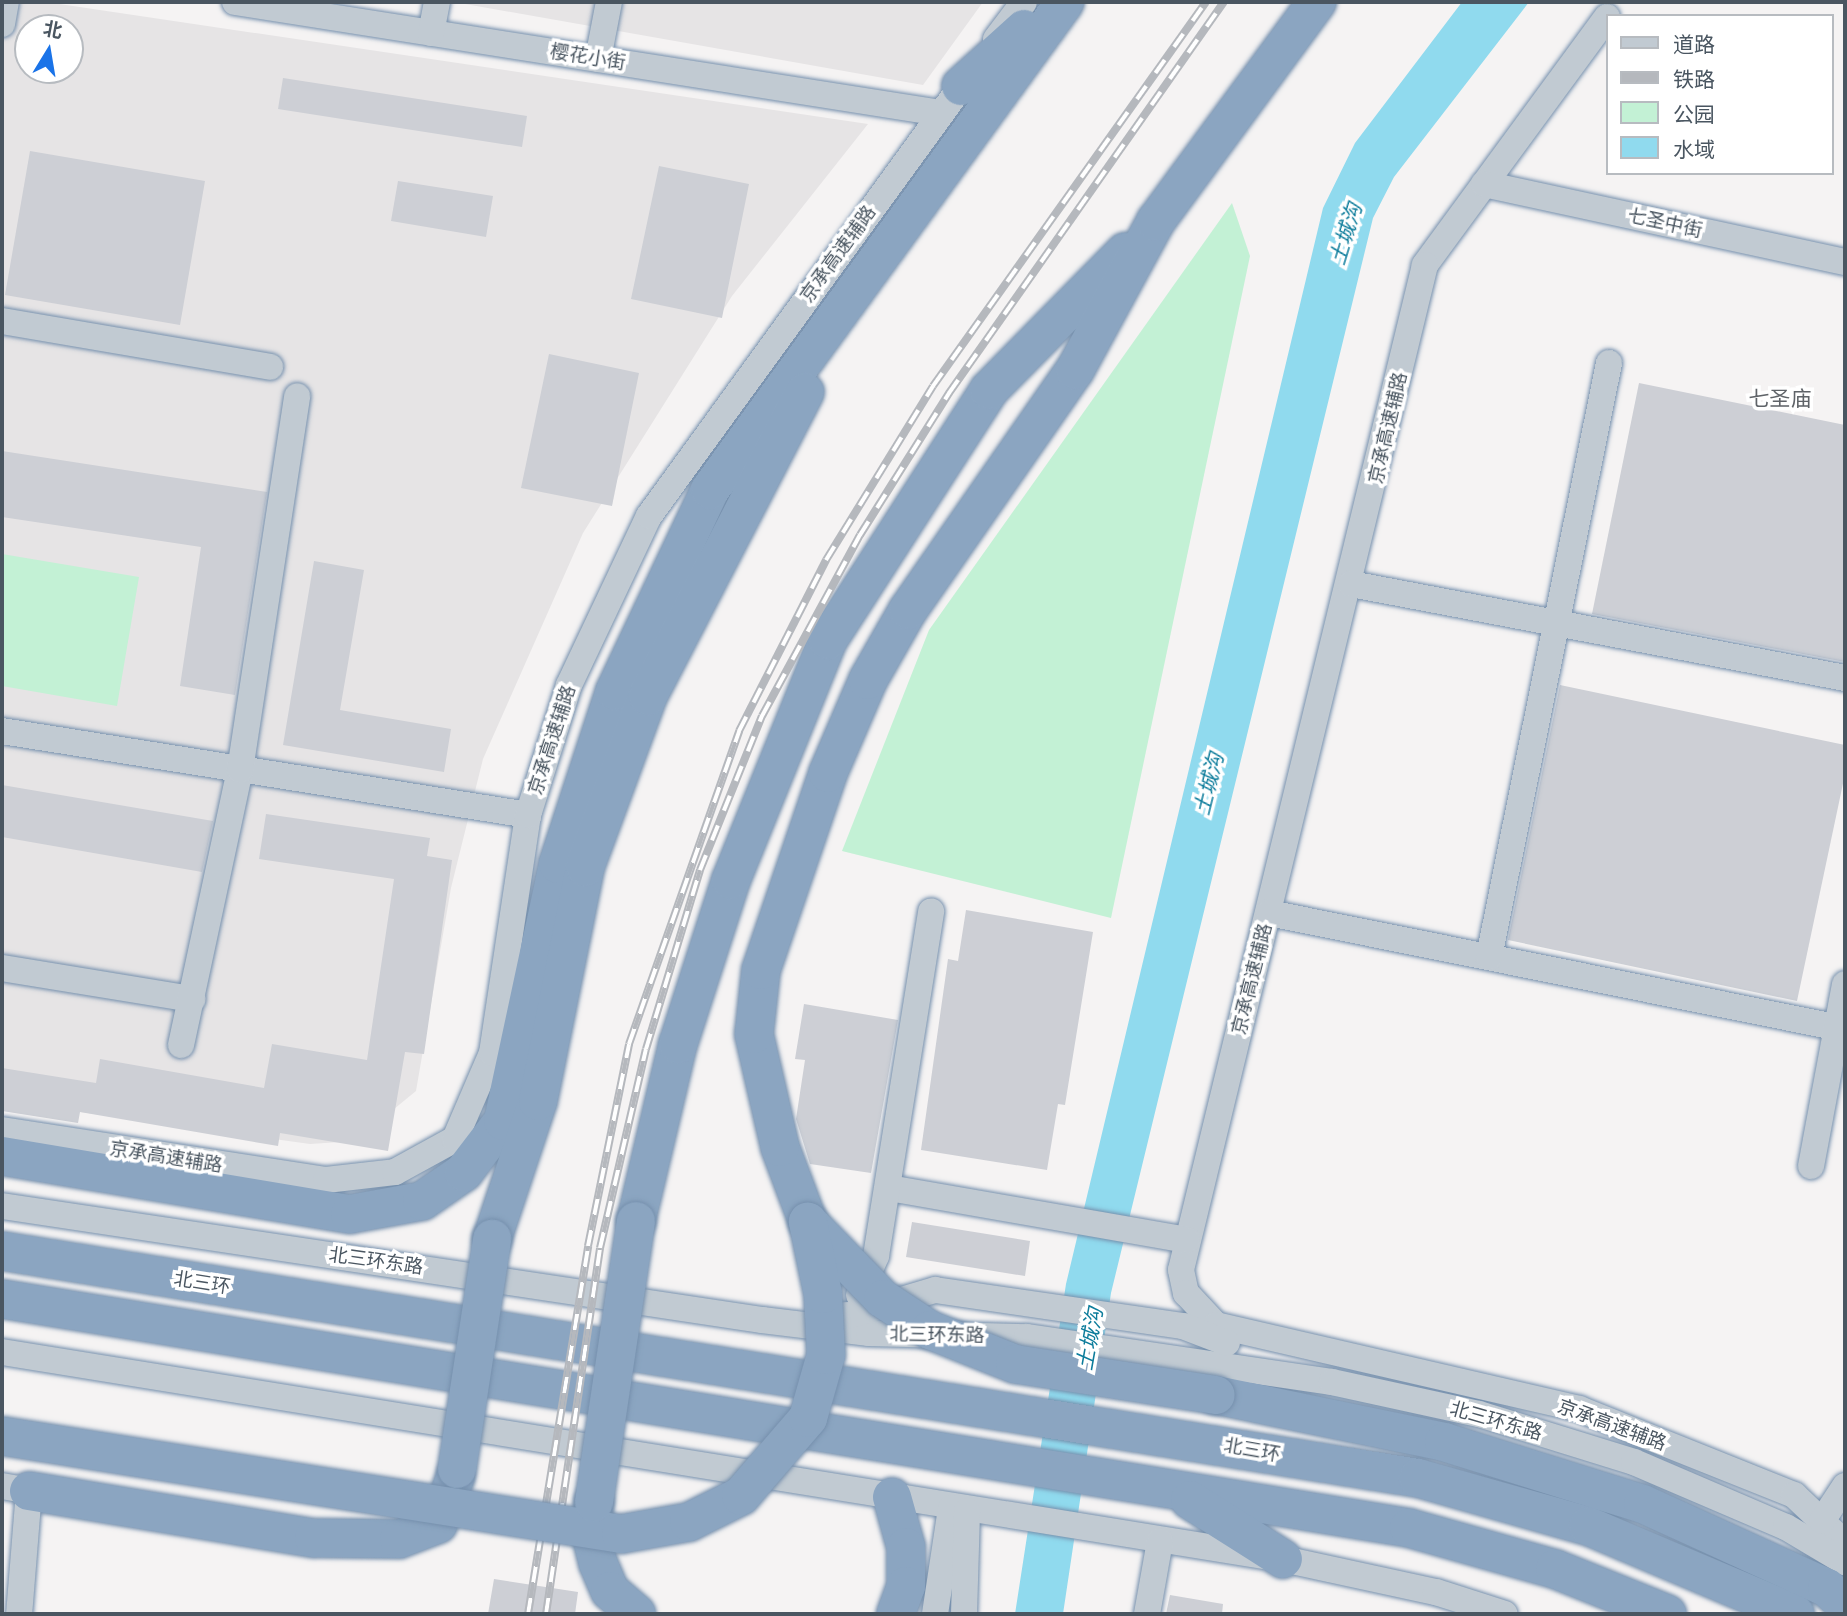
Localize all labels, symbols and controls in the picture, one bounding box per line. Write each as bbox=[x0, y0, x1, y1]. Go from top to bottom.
north arrow bbox=[14, 14, 84, 84]
legend bbox=[1605, 14, 1833, 175]
text: 北 bbox=[41, 17, 64, 43]
text: 道路 bbox=[1673, 33, 1715, 57]
street label: 樱花小街 bbox=[549, 40, 627, 74]
text: 铁路 bbox=[1673, 68, 1715, 92]
text: 公园 bbox=[1673, 103, 1715, 127]
text: 水域 bbox=[1673, 138, 1715, 162]
water label: 土城沟 bbox=[1325, 200, 1367, 268]
street label: 京承高速辅路 bbox=[795, 201, 881, 307]
street label: 七圣中街 bbox=[1625, 204, 1705, 242]
street label: 京承高速辅路 bbox=[1364, 370, 1412, 486]
district label: 七圣庙 bbox=[1749, 386, 1811, 412]
street label: 京承高速辅路 bbox=[524, 682, 580, 798]
water label: 土城沟 bbox=[1189, 750, 1229, 818]
street label: 京承高速辅路 bbox=[1227, 921, 1277, 1037]
street label: 京承高速辅路 bbox=[108, 1137, 224, 1177]
street label: 北三环东路 bbox=[327, 1243, 425, 1279]
street label: 北三环 bbox=[172, 1267, 232, 1299]
water label: 土城沟 bbox=[1072, 1306, 1108, 1372]
street label: 北三环东路 bbox=[889, 1323, 985, 1347]
street label: 京承高速辅路 bbox=[1555, 1395, 1669, 1455]
street label: 北三环东路 bbox=[1447, 1397, 1545, 1445]
street label: 北三环 bbox=[1222, 1434, 1282, 1466]

